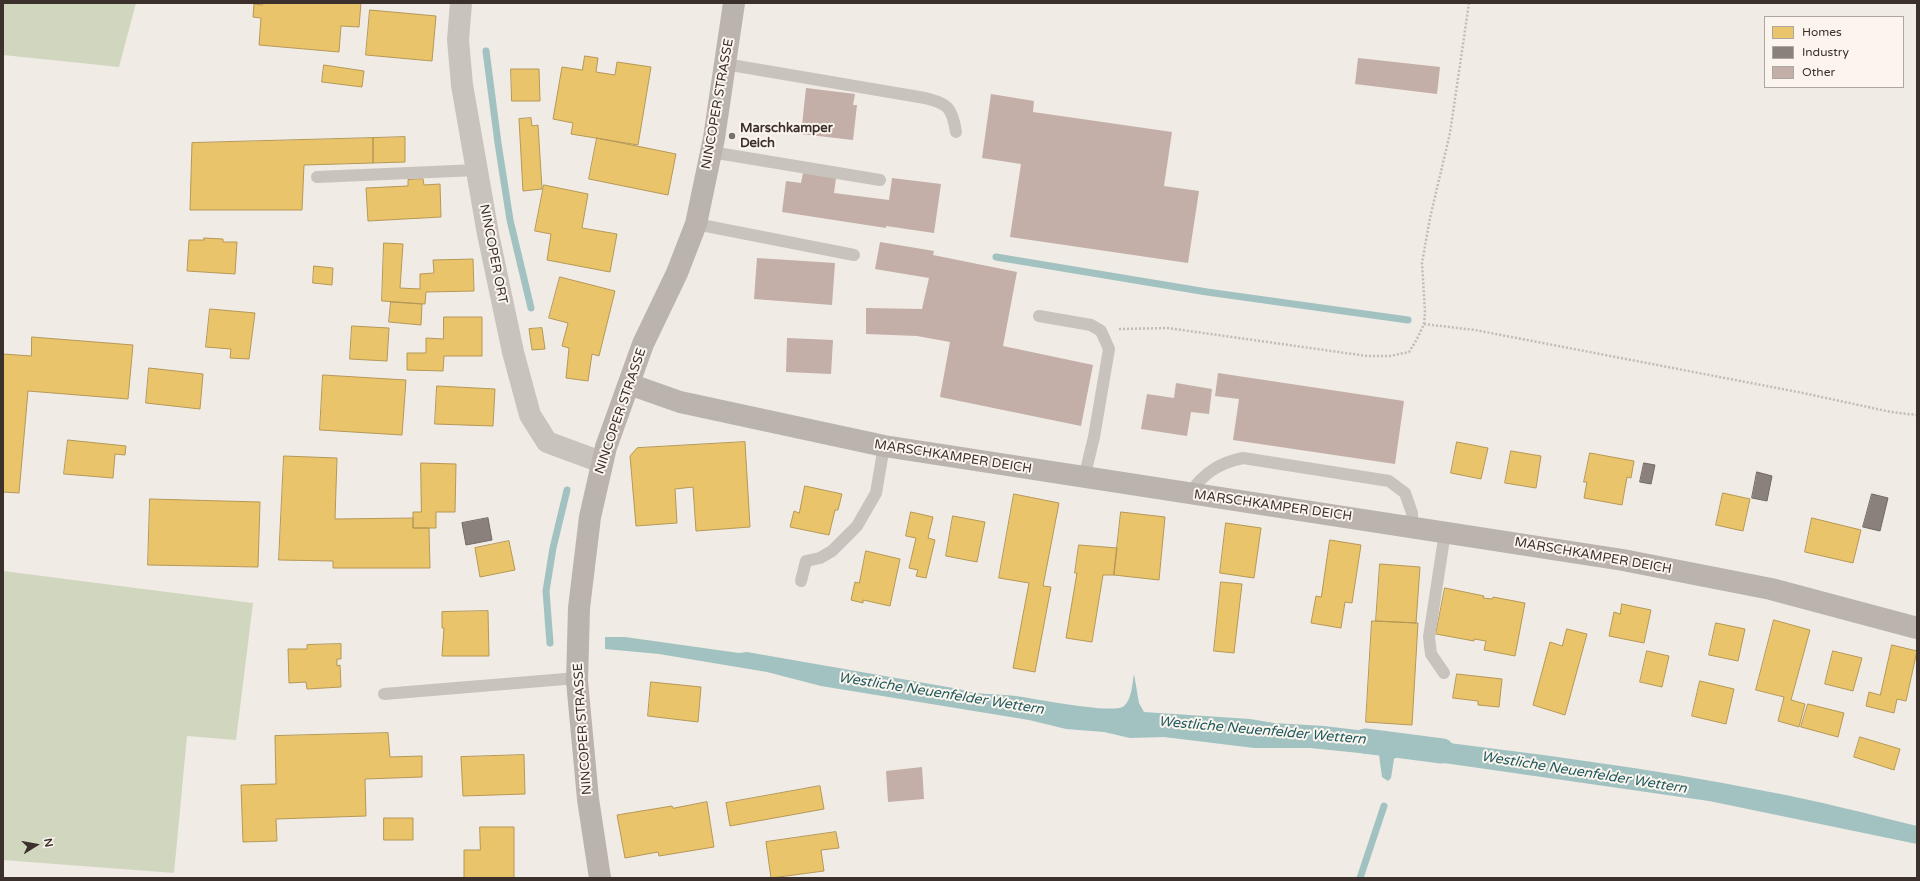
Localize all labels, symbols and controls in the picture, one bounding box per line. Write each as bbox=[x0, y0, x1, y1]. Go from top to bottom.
legend bbox=[1764, 16, 1904, 88]
text: Homes bbox=[1802, 25, 1842, 39]
street label: NINCOPER STRASSE bbox=[699, 38, 737, 170]
text: Industry bbox=[1802, 45, 1849, 59]
text: Other bbox=[1802, 65, 1835, 79]
place label: Marschkamper Deich bbox=[740, 121, 833, 152]
marker: Marschkamper Deich bbox=[727, 131, 737, 141]
street label: NINCOPER ORT bbox=[476, 203, 510, 305]
street label: NINCOPER STRASSE bbox=[592, 346, 650, 476]
street label: MARSCHKAMPER DEICH bbox=[873, 437, 1033, 477]
street label: MARSCHKAMPER DEICH bbox=[1193, 487, 1353, 525]
street label: MARSCHKAMPER DEICH bbox=[1513, 534, 1673, 578]
street label: NINCOPER STRASSE bbox=[571, 662, 595, 796]
water label: Westliche Neuenfelder Wettern bbox=[837, 669, 1045, 719]
water label: Westliche Neuenfelder Wettern bbox=[1158, 714, 1366, 748]
water label: Westliche Neuenfelder Wettern bbox=[1480, 748, 1688, 798]
north arrow bbox=[16, 825, 56, 865]
text: N bbox=[41, 837, 55, 848]

